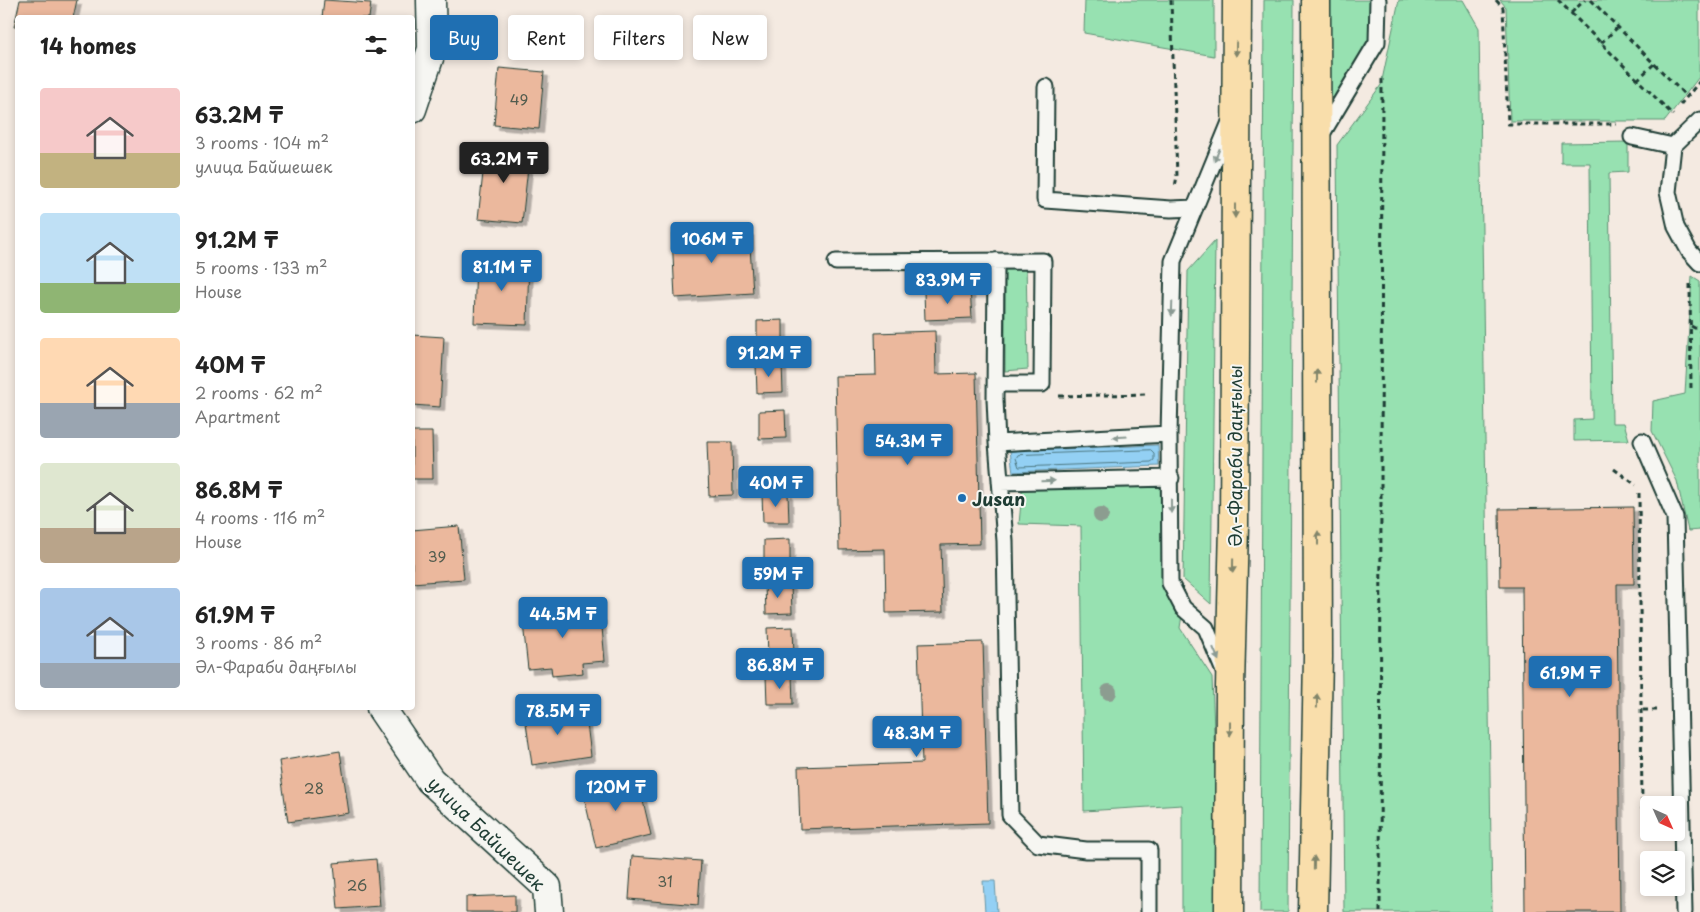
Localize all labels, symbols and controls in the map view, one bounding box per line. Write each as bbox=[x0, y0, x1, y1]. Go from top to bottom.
chip: Buy bbox=[430, 15, 498, 60]
chip: Rent bbox=[508, 15, 584, 60]
chip: Filters bbox=[594, 15, 683, 60]
chip: New bbox=[693, 15, 767, 60]
text: 14 homes bbox=[40, 29, 136, 61]
icon: filters bbox=[362, 31, 390, 59]
one-way arrow bbox=[1232, 41, 1240, 57]
house number: 49 bbox=[510, 87, 528, 110]
text: 63.2M ₸ bbox=[195, 98, 283, 130]
icon: home bbox=[80, 108, 140, 168]
text: 3 rooms · 104 m² bbox=[195, 130, 329, 154]
pin: 63.2M ₸ bbox=[458, 142, 550, 184]
text: 63.2M ₸ bbox=[470, 146, 538, 170]
one-way arrow bbox=[1212, 148, 1220, 162]
text: улица Байшешек bbox=[195, 154, 333, 178]
one-way arrow bbox=[1231, 203, 1239, 219]
pin: 106M ₸ bbox=[671, 222, 753, 264]
text: 91.2M ₸ bbox=[195, 223, 278, 255]
text: 106M ₸ bbox=[681, 226, 743, 250]
icon: home bbox=[80, 233, 140, 293]
pin: 81.1M ₸ bbox=[456, 250, 548, 292]
text: 81.1M ₸ bbox=[473, 254, 531, 278]
text: 5 rooms · 133 m² bbox=[195, 255, 328, 279]
pin: 83.9M ₸ bbox=[902, 262, 994, 305]
text: 83.9M ₸ bbox=[916, 267, 980, 291]
text: House bbox=[195, 279, 242, 303]
one-way arrow bbox=[1168, 301, 1176, 317]
pin: 91.2M ₸ bbox=[723, 336, 815, 378]
text: 91.2M ₸ bbox=[737, 340, 801, 364]
text: 40M ₸ bbox=[195, 348, 265, 380]
icon: home bbox=[80, 358, 140, 418]
street label: Әл-Фараби даңғылы bbox=[1221, 365, 1248, 547]
one-way arrow bbox=[1313, 368, 1321, 384]
text: 2 rooms · 62 m² bbox=[195, 380, 323, 404]
text: Apartment bbox=[195, 404, 280, 428]
pin: 54.3M ₸ bbox=[862, 424, 954, 466]
text: 54.3M ₸ bbox=[875, 428, 941, 452]
one-way arrow bbox=[1112, 433, 1128, 441]
pin: 40M ₸ bbox=[741, 466, 811, 508]
text: 40M ₸ bbox=[749, 470, 803, 494]
text: 86.8M ₸ bbox=[195, 473, 282, 505]
one-way arrow bbox=[1041, 477, 1057, 485]
icon: home bbox=[80, 483, 140, 543]
place label: Jusan bbox=[972, 485, 1025, 512]
marker: Jusan bbox=[956, 492, 968, 504]
one-way arrow bbox=[1167, 498, 1175, 514]
text: 4 rooms · 116 m² bbox=[195, 505, 325, 529]
text: House bbox=[195, 529, 242, 553]
one-way arrow bbox=[1314, 530, 1322, 546]
house number: 39 bbox=[428, 544, 446, 567]
pin: 59M ₸ bbox=[743, 556, 813, 599]
one-way arrow bbox=[1229, 558, 1237, 574]
text: 59M ₸ bbox=[753, 561, 803, 585]
pin: 44.5M ₸ bbox=[517, 596, 609, 639]
text: 61.9M ₸ bbox=[195, 598, 274, 630]
text: 44.5M ₸ bbox=[530, 601, 596, 625]
icon: home bbox=[80, 608, 140, 668]
text: 3 rooms · 86 m² bbox=[195, 630, 322, 654]
one-way arrow bbox=[1213, 646, 1221, 661]
pin: 86.8M ₸ bbox=[734, 648, 826, 690]
text: 86.8M ₸ bbox=[747, 652, 813, 676]
text: Әл-Фараби даңғылы bbox=[195, 654, 357, 678]
pin: 61.9M ₸ bbox=[1524, 656, 1616, 698]
text: 61.9M ₸ bbox=[1540, 660, 1600, 684]
one-way arrow bbox=[1314, 693, 1322, 709]
pin: 78.5M ₸ bbox=[512, 694, 604, 736]
text: 78.5M ₸ bbox=[526, 698, 590, 722]
pin: 48.3M ₸ bbox=[871, 716, 963, 758]
text: 48.3M ₸ bbox=[884, 720, 950, 744]
one-way arrow bbox=[1226, 721, 1234, 737]
street label: улица Байшешек bbox=[422, 770, 552, 897]
pin: 120M ₸ bbox=[575, 770, 657, 812]
text: 120M ₸ bbox=[586, 774, 646, 798]
house number: 28 bbox=[304, 776, 324, 799]
north arrow bbox=[1640, 796, 1685, 841]
map controls bbox=[1640, 796, 1685, 896]
button: layers bbox=[1640, 851, 1685, 896]
one-way arrow bbox=[1311, 855, 1319, 871]
house number: 31 bbox=[657, 869, 673, 892]
house number: 26 bbox=[347, 873, 367, 896]

